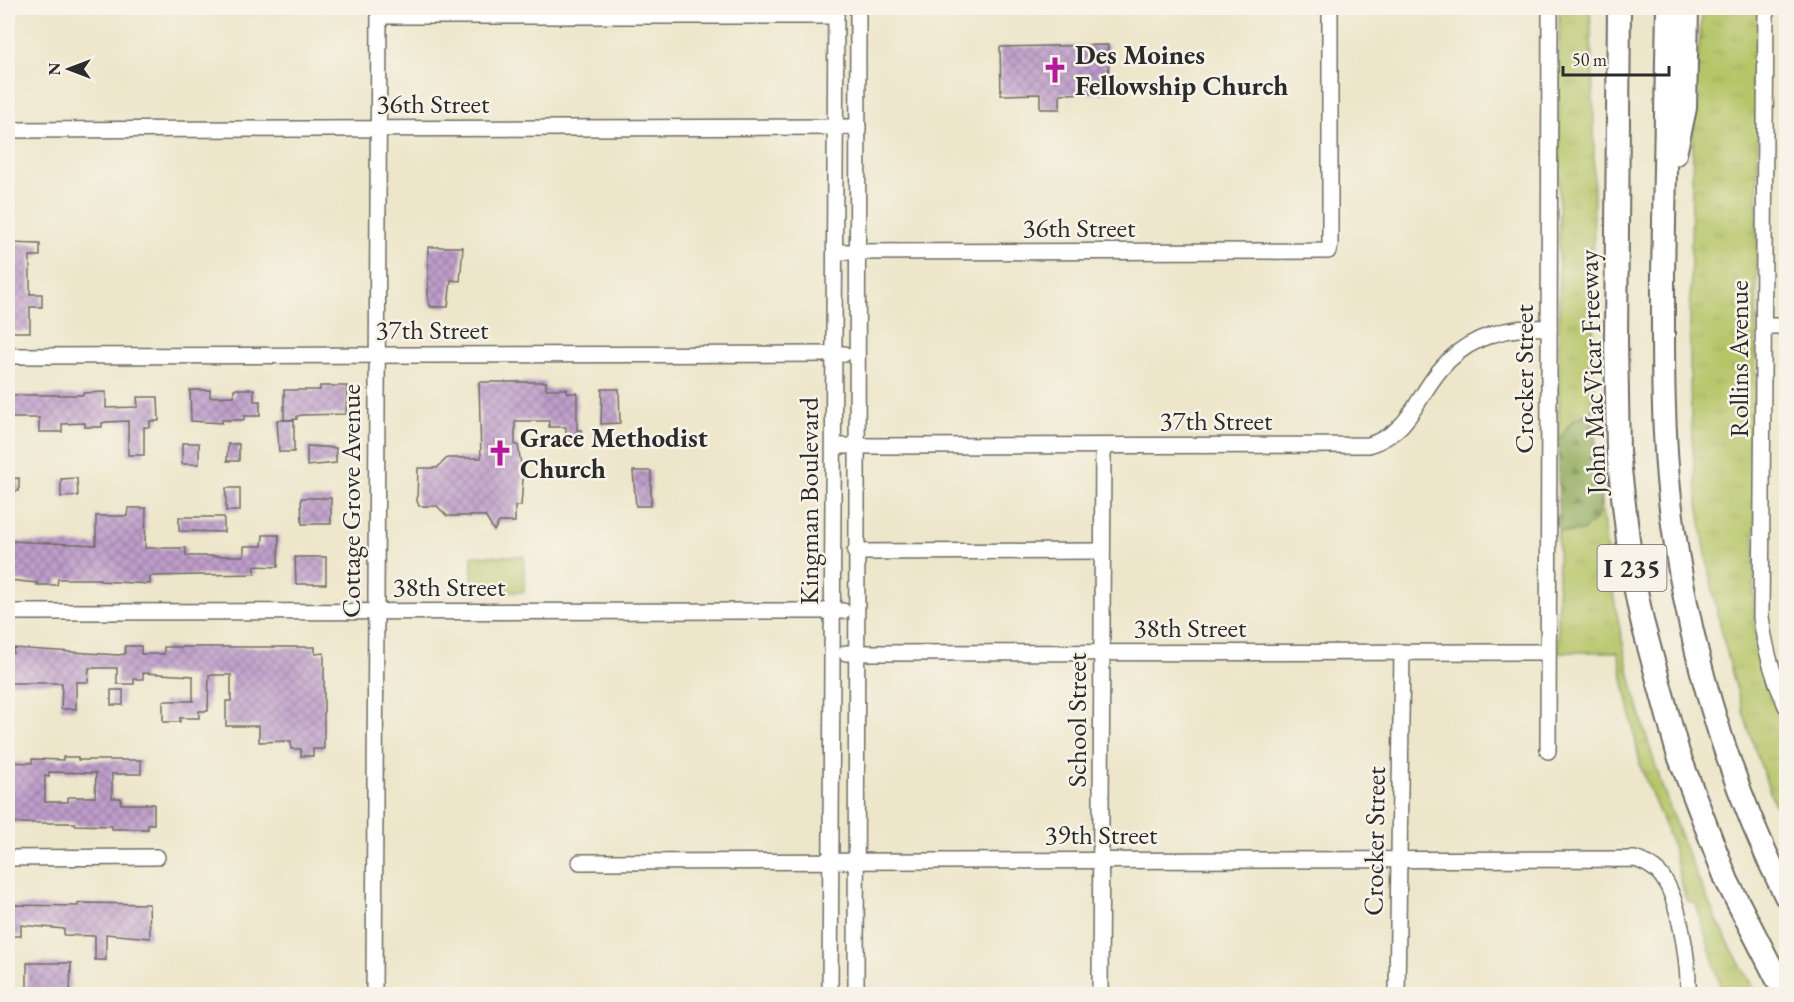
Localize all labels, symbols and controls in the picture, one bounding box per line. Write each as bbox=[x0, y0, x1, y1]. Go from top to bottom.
place label: Des Moines Fellowship Church bbox=[1075, 37, 1288, 103]
north arrow bbox=[39, 39, 99, 99]
scale bar bbox=[1563, 39, 1670, 77]
text: 50 m bbox=[1572, 48, 1607, 71]
church icon: Des Moines Fellowship Church bbox=[1040, 55, 1070, 85]
text: N bbox=[44, 62, 65, 75]
street label: 36th Street bbox=[376, 86, 490, 121]
street label: 36th Street bbox=[1022, 210, 1136, 245]
street label: John MacVicar Freeway bbox=[1570, 249, 1614, 497]
street label: Rollins Avenue bbox=[1721, 280, 1756, 438]
street label: Crocker Street bbox=[1506, 304, 1541, 454]
street label: 37th Street bbox=[375, 312, 489, 347]
street label: Cottage Grove Avenue bbox=[333, 384, 368, 618]
street label: Kingman Boulevard bbox=[791, 397, 826, 605]
street label: 37th Street bbox=[1159, 403, 1273, 438]
place label: Grace Methodist Church bbox=[520, 420, 708, 486]
church icon: Grace Methodist Church bbox=[485, 438, 515, 468]
road number: I 235 bbox=[1598, 545, 1666, 591]
street label: 38th Street bbox=[392, 569, 506, 604]
street label: 38th Street bbox=[1133, 610, 1247, 645]
street label: School Street bbox=[1059, 652, 1094, 787]
street label: Crocker Street bbox=[1355, 765, 1393, 916]
street label: 39th Street bbox=[1044, 817, 1158, 852]

